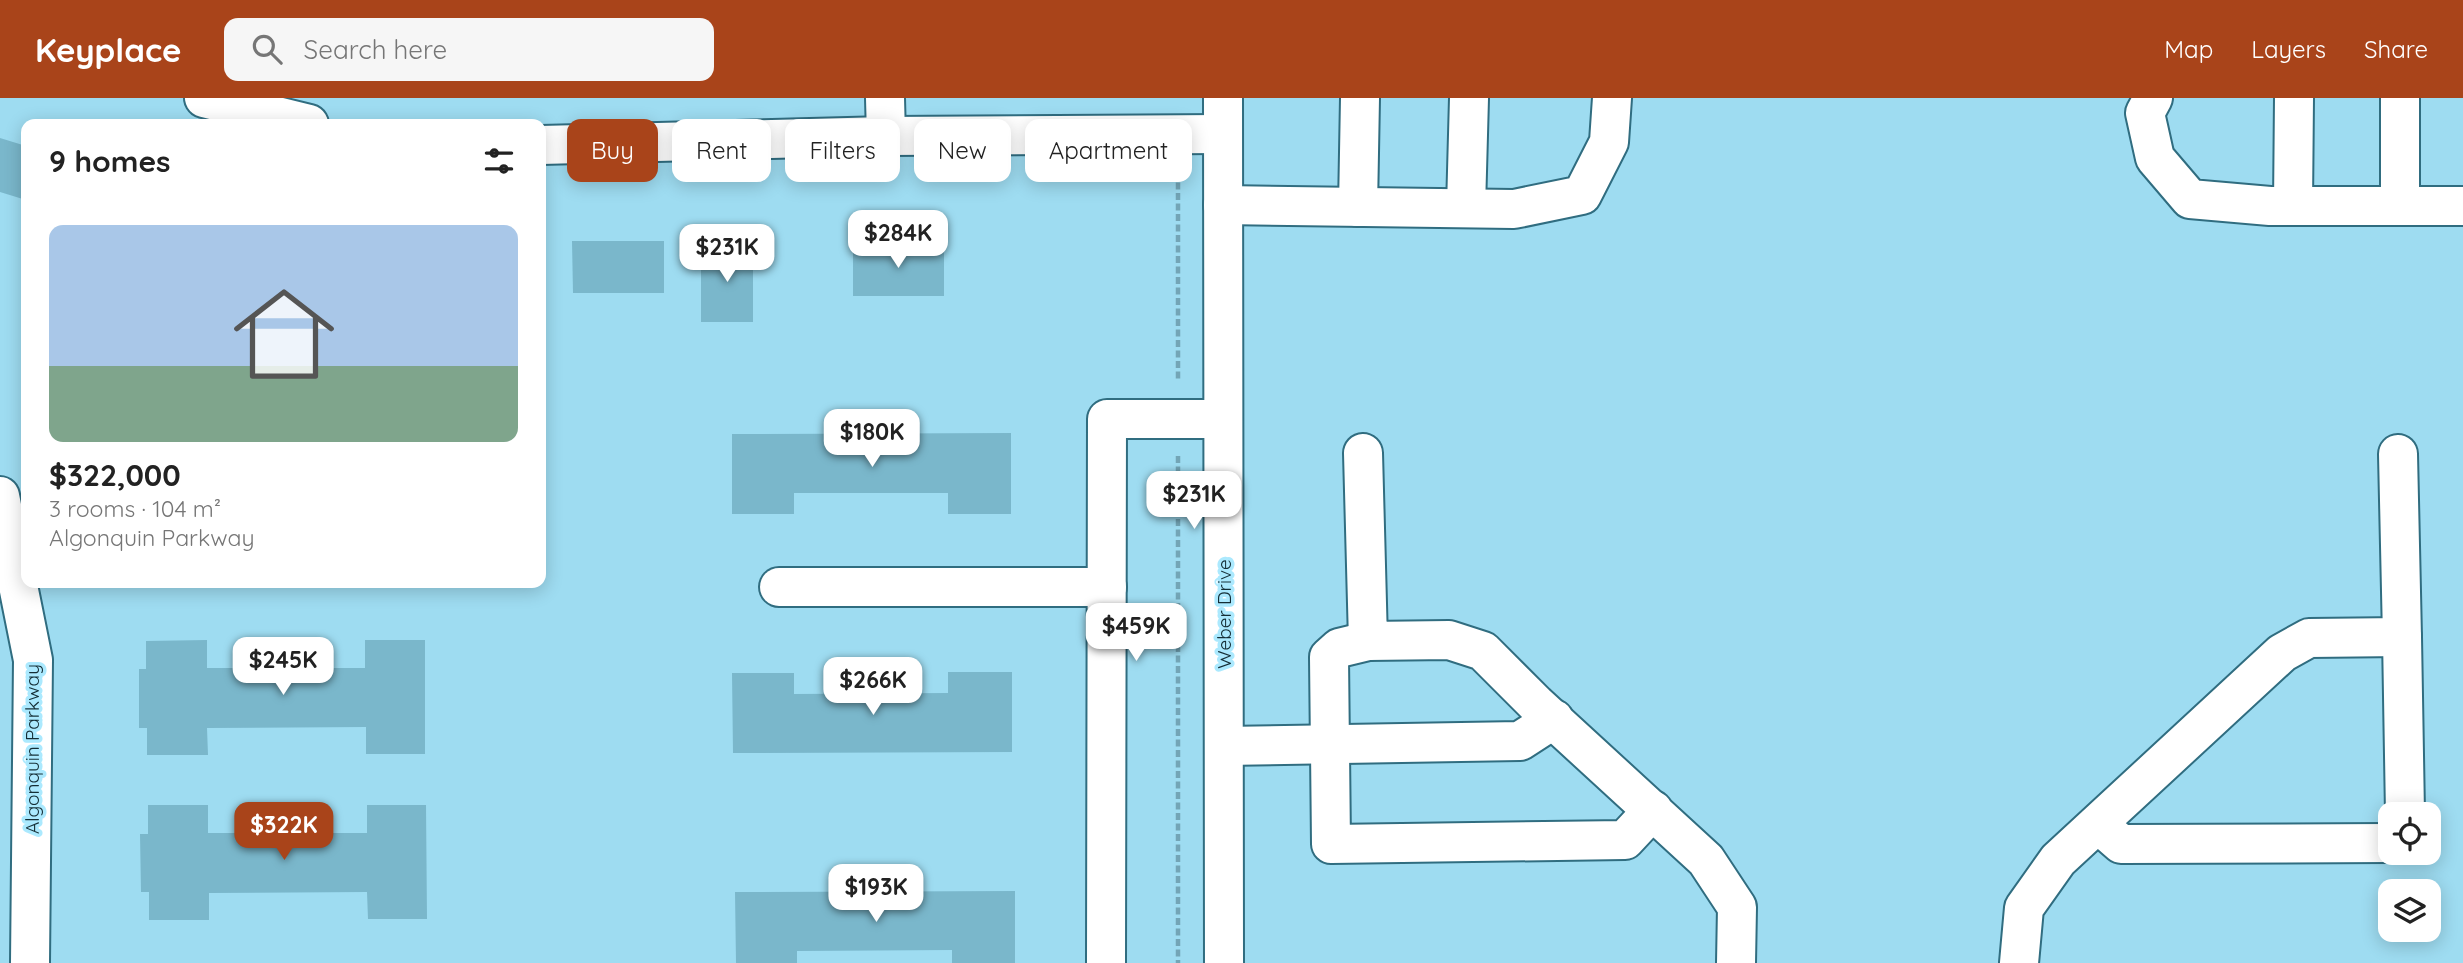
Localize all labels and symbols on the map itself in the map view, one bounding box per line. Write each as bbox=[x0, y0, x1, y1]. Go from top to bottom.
pin: $284K bbox=[849, 211, 947, 270]
pin: $231K bbox=[678, 225, 776, 284]
pin: $180K bbox=[823, 410, 921, 469]
pin: $231K bbox=[1145, 472, 1243, 531]
street label: Weber Drive bbox=[1212, 559, 1236, 669]
pin: $459K bbox=[1087, 603, 1185, 663]
pin: $245K bbox=[234, 638, 332, 697]
pin: $266K bbox=[824, 658, 922, 717]
street label: Algonquin Parkway bbox=[20, 664, 44, 834]
pin: $322K bbox=[235, 802, 333, 862]
pin: $193K bbox=[827, 864, 925, 924]

